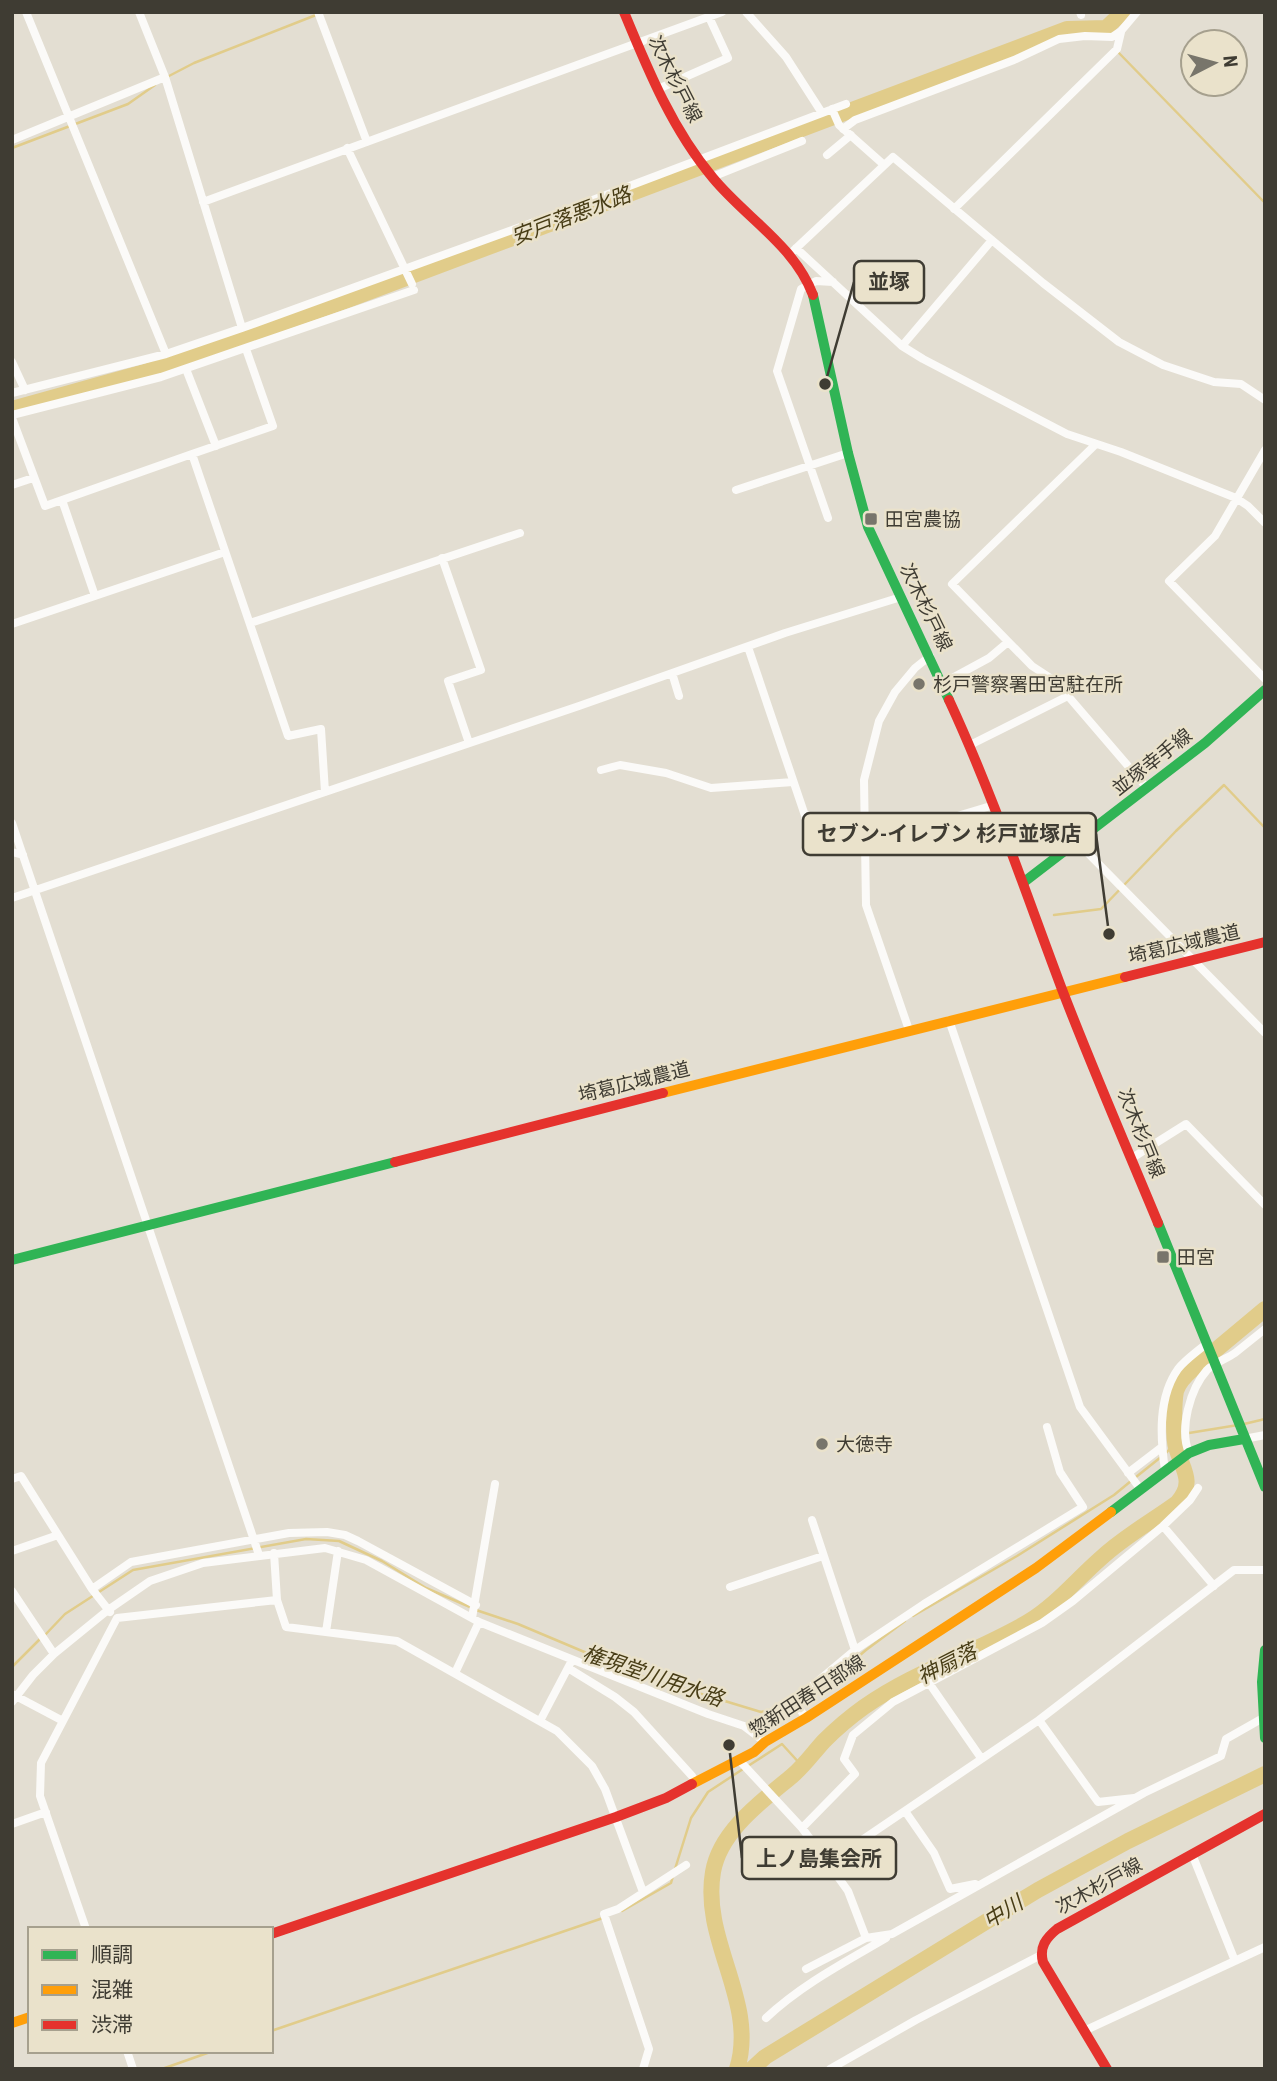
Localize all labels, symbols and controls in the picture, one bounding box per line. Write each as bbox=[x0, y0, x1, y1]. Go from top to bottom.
north arrow bbox=[1179, 28, 1249, 98]
street label: 次木杉戸線 bbox=[643, 31, 707, 127]
text: N bbox=[1218, 54, 1242, 68]
water label: 安戸落悪水路 bbox=[508, 182, 636, 250]
callout: 並塚 bbox=[854, 261, 924, 303]
text: 並塚 bbox=[868, 270, 910, 294]
place label: 田宮農協 bbox=[885, 508, 961, 531]
marker: 田宮農協 bbox=[863, 511, 879, 527]
street label: 次木杉戸線 bbox=[895, 559, 957, 655]
place label: 杉戸警察署田宮駐在所 bbox=[933, 673, 1123, 696]
marker: 杉戸警察署田宮駐在所 bbox=[911, 676, 927, 692]
street label: 並塚幸手線 bbox=[1107, 724, 1197, 800]
callout: セブン-イレブン 杉戸並塚店 bbox=[803, 813, 1096, 855]
text: セブン-イレブン 杉戸並塚店 bbox=[817, 822, 1081, 846]
street label: 埼葛広域農道 bbox=[1126, 920, 1242, 968]
street label: 埼葛広域農道 bbox=[576, 1057, 692, 1107]
street label: 次木杉戸線 bbox=[1113, 1085, 1169, 1181]
place label: 田宮 bbox=[1177, 1246, 1215, 1269]
marker: 田宮 bbox=[1155, 1249, 1171, 1265]
place label: 大徳寺 bbox=[836, 1433, 893, 1456]
marker: 大徳寺 bbox=[814, 1436, 830, 1452]
water label: 神扇落 bbox=[913, 1638, 983, 1689]
water label: 権現堂川用水路 bbox=[580, 1641, 728, 1712]
street label: 惣新田春日部線 bbox=[745, 1650, 869, 1742]
callout: 上ノ島集会所 bbox=[742, 1837, 896, 1879]
text: 上ノ島集会所 bbox=[756, 1847, 882, 1871]
street label: 次木杉戸線 bbox=[1052, 1853, 1146, 1919]
water label: 中川 bbox=[979, 1890, 1029, 1933]
legend bbox=[28, 1927, 273, 2053]
text: 順調 bbox=[91, 1943, 133, 1967]
text: 混雑 bbox=[91, 1978, 133, 2002]
text: 渋滞 bbox=[91, 2013, 133, 2037]

